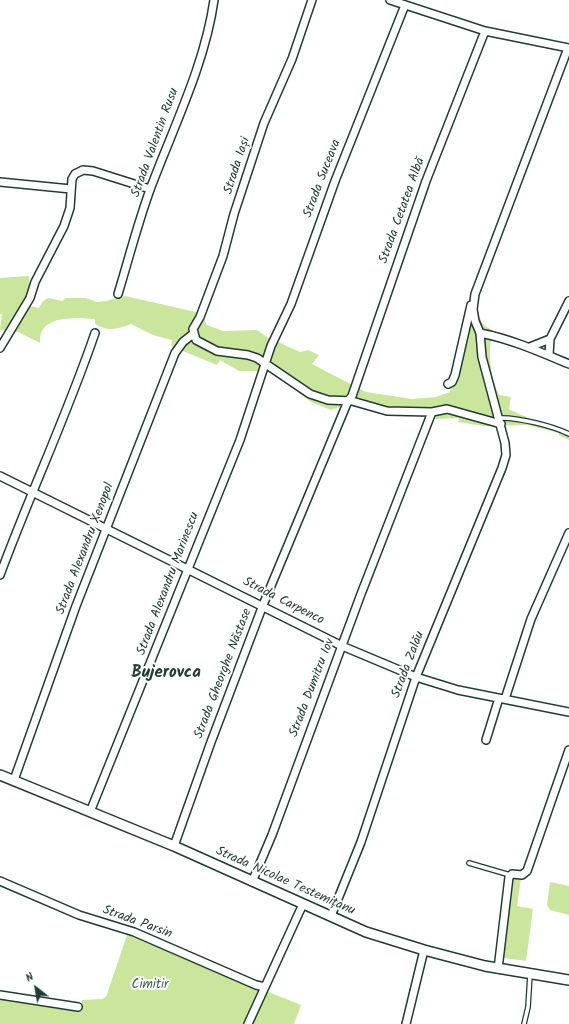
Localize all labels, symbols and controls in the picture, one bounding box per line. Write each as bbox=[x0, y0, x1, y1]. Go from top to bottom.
street label: Strada Valentin Rusu bbox=[129, 86, 183, 200]
street label: Strada Iași bbox=[221, 136, 255, 196]
street label: Strada Suceava bbox=[301, 138, 345, 220]
street label: Strada Cetatea Albă bbox=[377, 156, 429, 266]
street label: Strada Alexandru Xenopol bbox=[54, 481, 118, 617]
street label: Strada Alexandru Marinescu bbox=[134, 510, 204, 658]
street label: Strada Carpenco bbox=[240, 575, 326, 629]
street label: Strada Gheorghe Năstase bbox=[192, 607, 256, 741]
street label: Strada Zalău bbox=[389, 630, 429, 700]
street label: Strada Dumitru Iov bbox=[287, 636, 339, 740]
district label: Bujerovca bbox=[131, 664, 201, 684]
street label: Strada Nicolae Testemițanu bbox=[213, 844, 357, 920]
street label: Strada Parsin bbox=[100, 903, 174, 943]
north arrow bbox=[16, 968, 56, 1008]
text: N bbox=[22, 968, 37, 987]
park label: Cimitir bbox=[132, 978, 168, 994]

